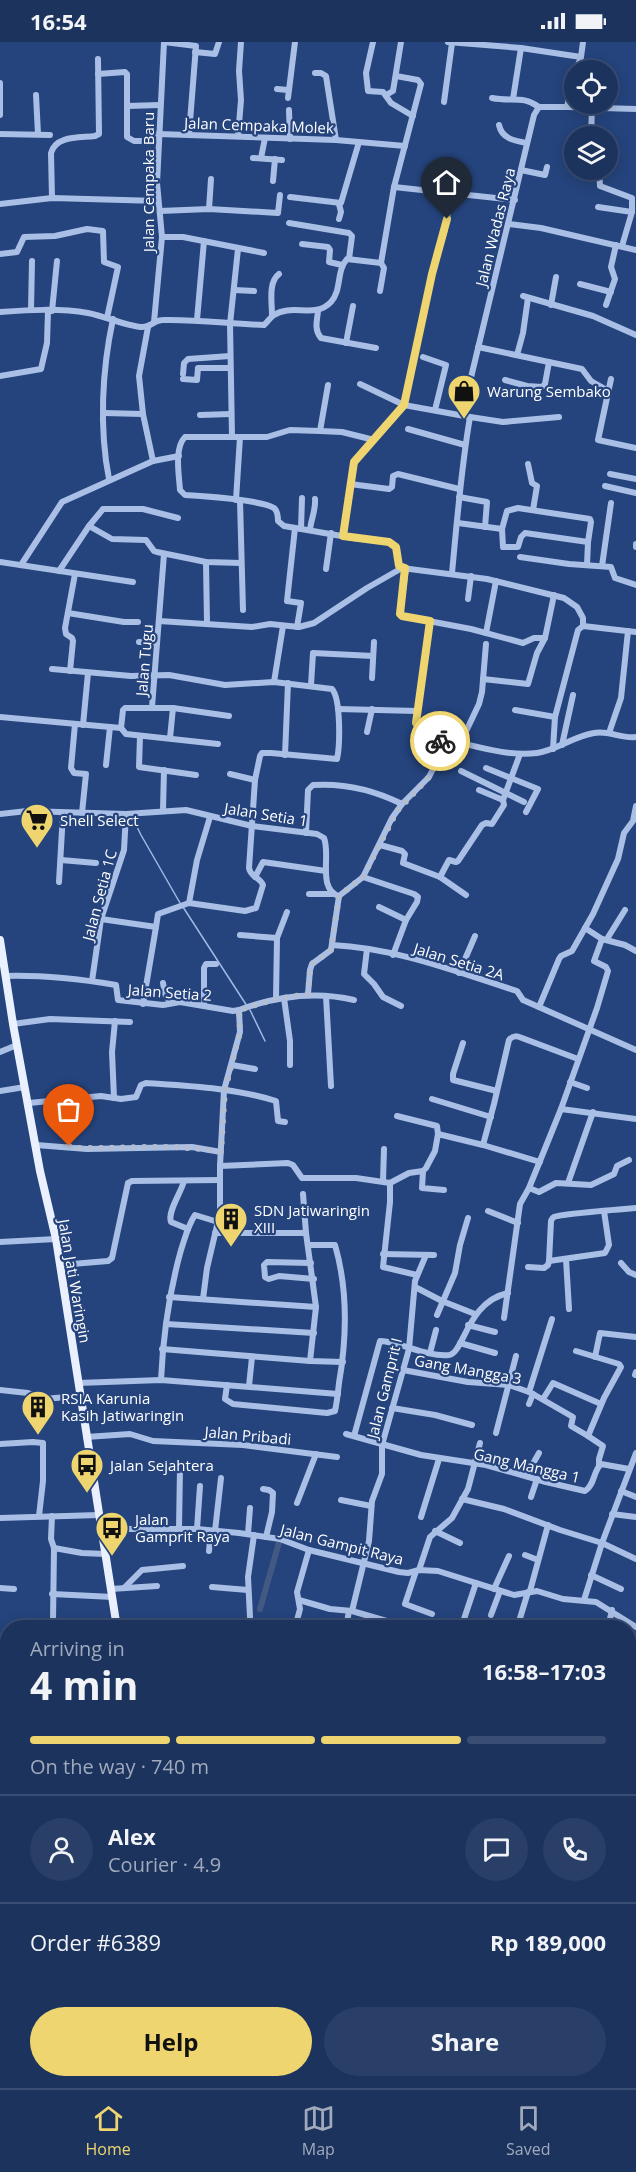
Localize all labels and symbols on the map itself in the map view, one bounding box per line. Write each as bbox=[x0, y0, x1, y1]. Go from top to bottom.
street label: Jalan Cempaka Baru bbox=[138, 112, 158, 254]
street label: Jalan Cempaka Molek bbox=[182, 112, 334, 138]
pin bbox=[421, 157, 472, 219]
street label: Jalan Wadas Raya bbox=[470, 166, 519, 290]
shop icon: Warung Sembako bbox=[446, 373, 482, 420]
place label: Warung Sembako bbox=[487, 381, 611, 401]
street label: Jalan Tugu bbox=[131, 623, 157, 699]
courier bbox=[410, 711, 470, 771]
street label: Jalan Setia 1 bbox=[221, 797, 309, 830]
supermarket icon: Shell Select bbox=[19, 802, 55, 849]
place label: Shell Select bbox=[60, 810, 139, 830]
street label: Jalan Setia 1C bbox=[77, 847, 121, 945]
street label: Jalan Setia 2A bbox=[409, 937, 507, 984]
street label: Jalan Setia 2 bbox=[125, 979, 213, 1005]
pin bbox=[43, 1084, 94, 1146]
place label: SDN Jatiwaringin XIII bbox=[254, 1200, 370, 1237]
building icon: SDN Jatiwaringin XIII bbox=[213, 1201, 249, 1248]
street label: Jalan Jati Waringin bbox=[54, 1216, 96, 1344]
street label: Jalan Gamprit I bbox=[361, 1335, 406, 1442]
street label: Gang Mangga 3 bbox=[413, 1350, 523, 1388]
place label: RSIA Karunia Kasih Jatiwaringin bbox=[61, 1388, 184, 1425]
building icon: RSIA Karunia Kasih Jatiwaringin bbox=[20, 1389, 56, 1436]
street label: Jalan Pribadi bbox=[202, 1421, 292, 1449]
street label: Gang Mangga 1 bbox=[472, 1443, 582, 1487]
bus stop icon: Jalan Sejahtera bbox=[69, 1447, 105, 1494]
place label: Jalan Sejahtera bbox=[108, 1455, 214, 1475]
place label: Jalan Gamprit Raya bbox=[133, 1509, 230, 1546]
bus stop icon: Jalan Gamprit Raya bbox=[94, 1510, 130, 1557]
street label: Jalan Gampit Raya bbox=[276, 1519, 406, 1569]

